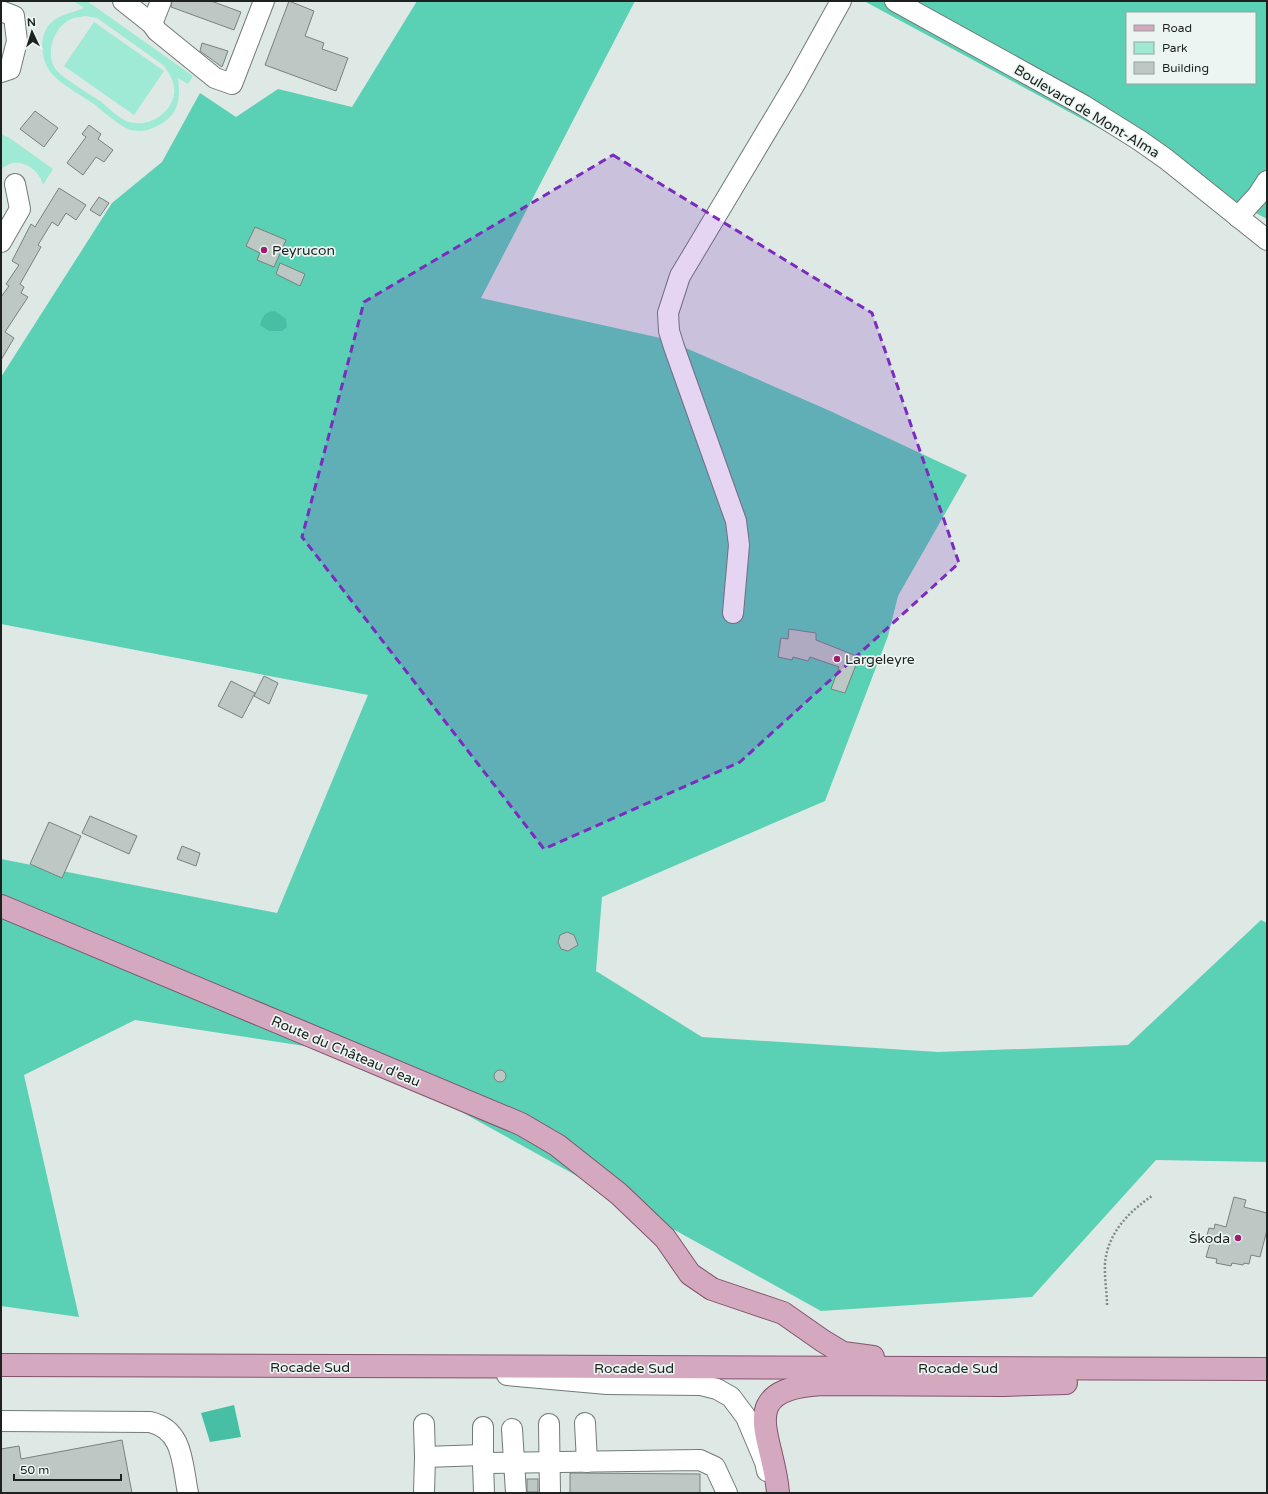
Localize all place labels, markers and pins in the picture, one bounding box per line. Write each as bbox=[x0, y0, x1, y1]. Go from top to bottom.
place label: Peyrucon bbox=[272, 242, 335, 259]
marker: Peyrucon bbox=[259, 245, 269, 255]
place label: Largeleyre bbox=[845, 651, 915, 668]
marker: Largeleyre bbox=[832, 654, 842, 664]
place label: Škoda bbox=[1189, 1230, 1230, 1247]
marker: Škoda bbox=[1233, 1233, 1243, 1243]

